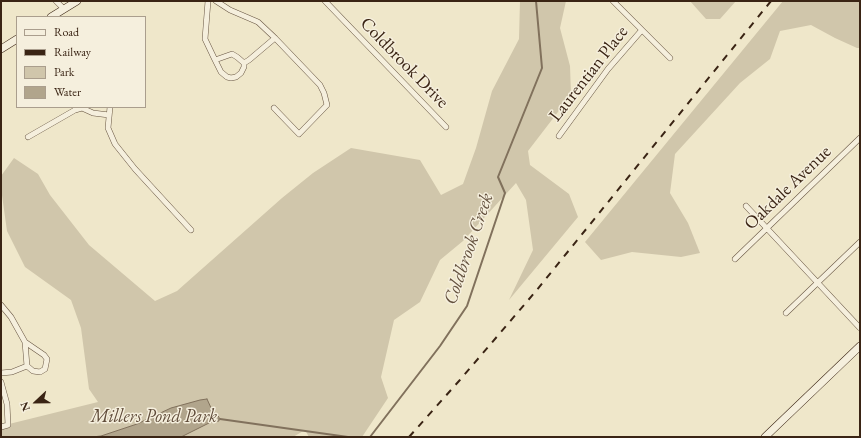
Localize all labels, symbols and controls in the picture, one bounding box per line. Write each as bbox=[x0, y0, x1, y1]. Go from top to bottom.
street label: Coldbrook Drive bbox=[355, 13, 453, 113]
legend bbox=[16, 16, 146, 108]
street label: Laurentian Place bbox=[545, 22, 633, 126]
text: Road bbox=[54, 24, 79, 40]
text: Railway bbox=[54, 44, 91, 60]
text: Park bbox=[54, 64, 74, 80]
text: Water bbox=[54, 84, 81, 100]
street label: Oakdale Avenue bbox=[740, 141, 836, 235]
water label: Coldbrook Creek bbox=[439, 190, 499, 308]
north arrow bbox=[16, 382, 56, 422]
text: N bbox=[17, 400, 33, 413]
park label: Millers Pond Park bbox=[91, 406, 217, 428]

